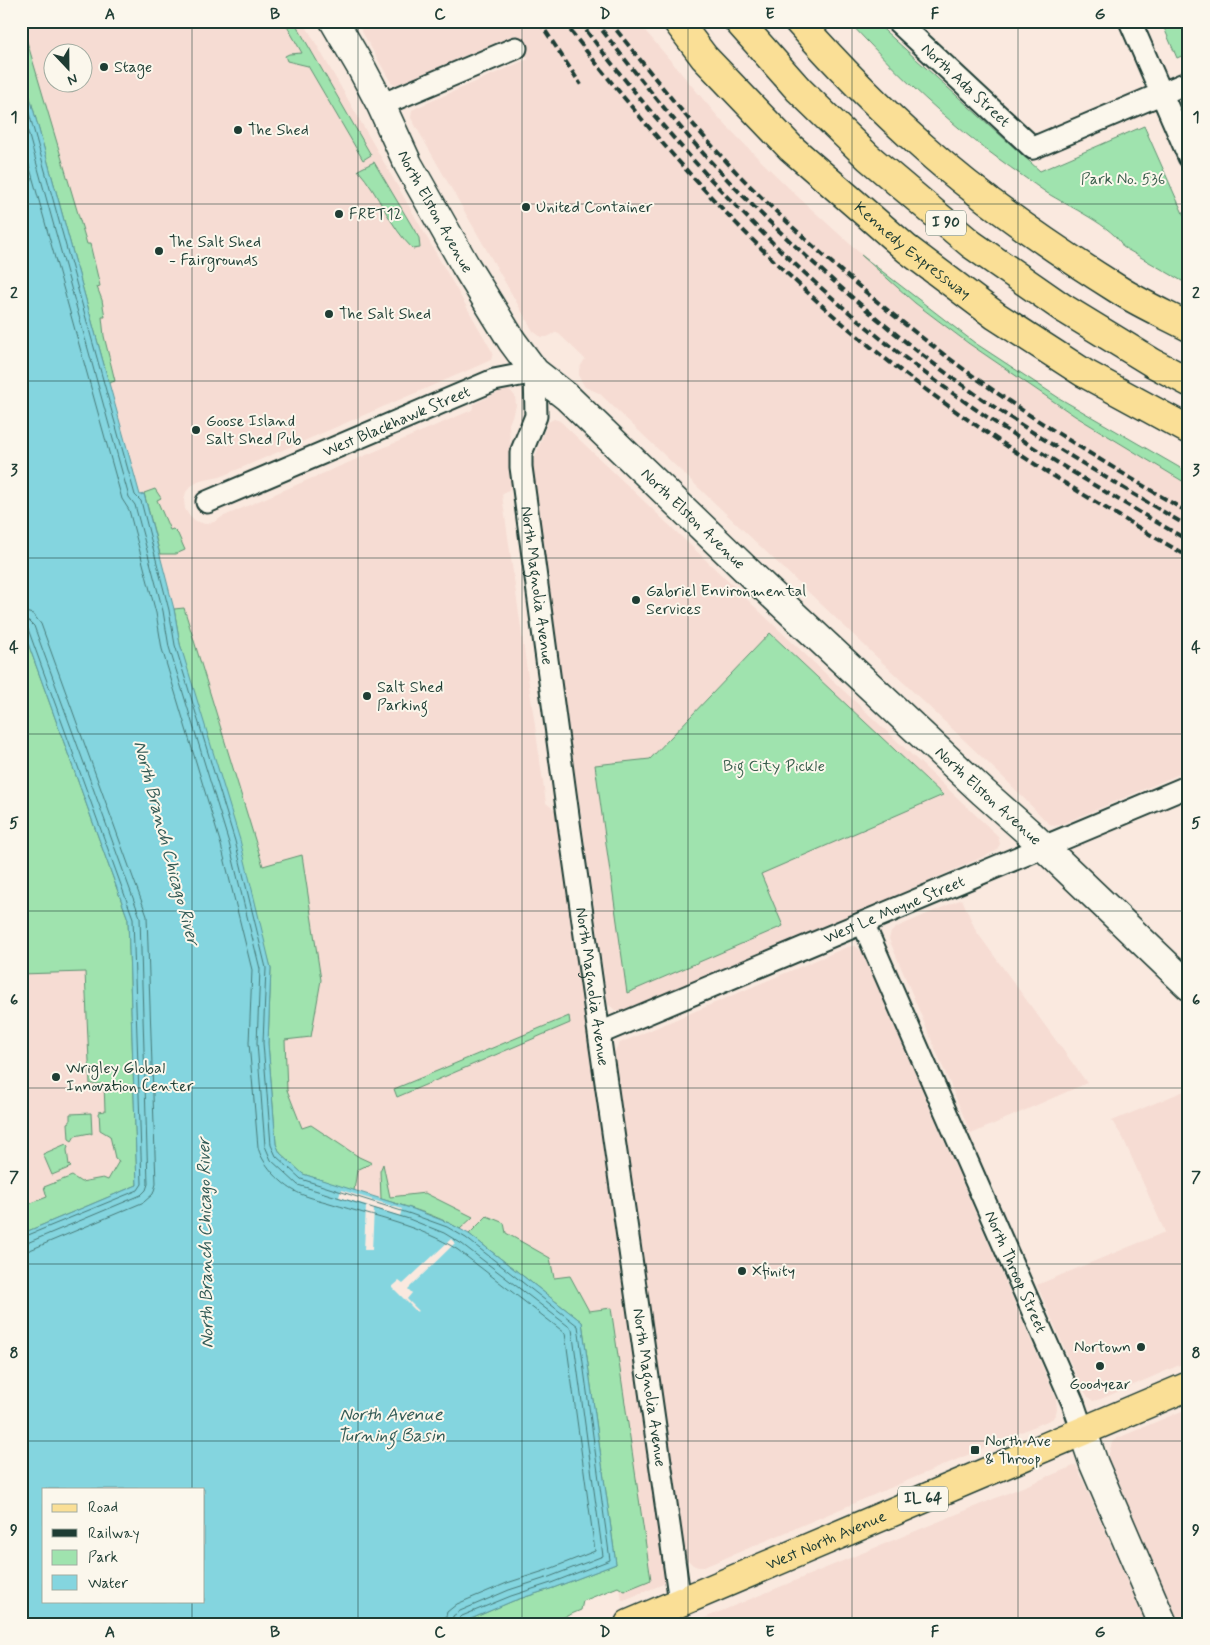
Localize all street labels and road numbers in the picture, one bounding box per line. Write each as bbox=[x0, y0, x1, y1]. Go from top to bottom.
street label: North Ada Street bbox=[917, 38, 1015, 132]
street label: North Elston Avenue bbox=[393, 147, 478, 277]
street label: Kennedy Expressway bbox=[850, 197, 975, 304]
road number: I 90 bbox=[926, 210, 966, 236]
street label: West Blackhawk Street bbox=[320, 381, 473, 462]
street label: North Elston Avenue bbox=[636, 463, 750, 574]
street label: North Magnolia Avenue bbox=[516, 505, 558, 666]
street label: North Elston Avenue bbox=[931, 742, 1046, 850]
street label: West Le Moyne Street bbox=[820, 871, 968, 949]
street label: North Magnolia Avenue bbox=[571, 906, 614, 1067]
street label: North Throop Street bbox=[980, 1208, 1052, 1336]
street label: North Magnolia Avenue bbox=[628, 1307, 671, 1468]
road number: IL 64 bbox=[898, 1486, 948, 1512]
street label: West North Avenue bbox=[763, 1505, 889, 1575]

